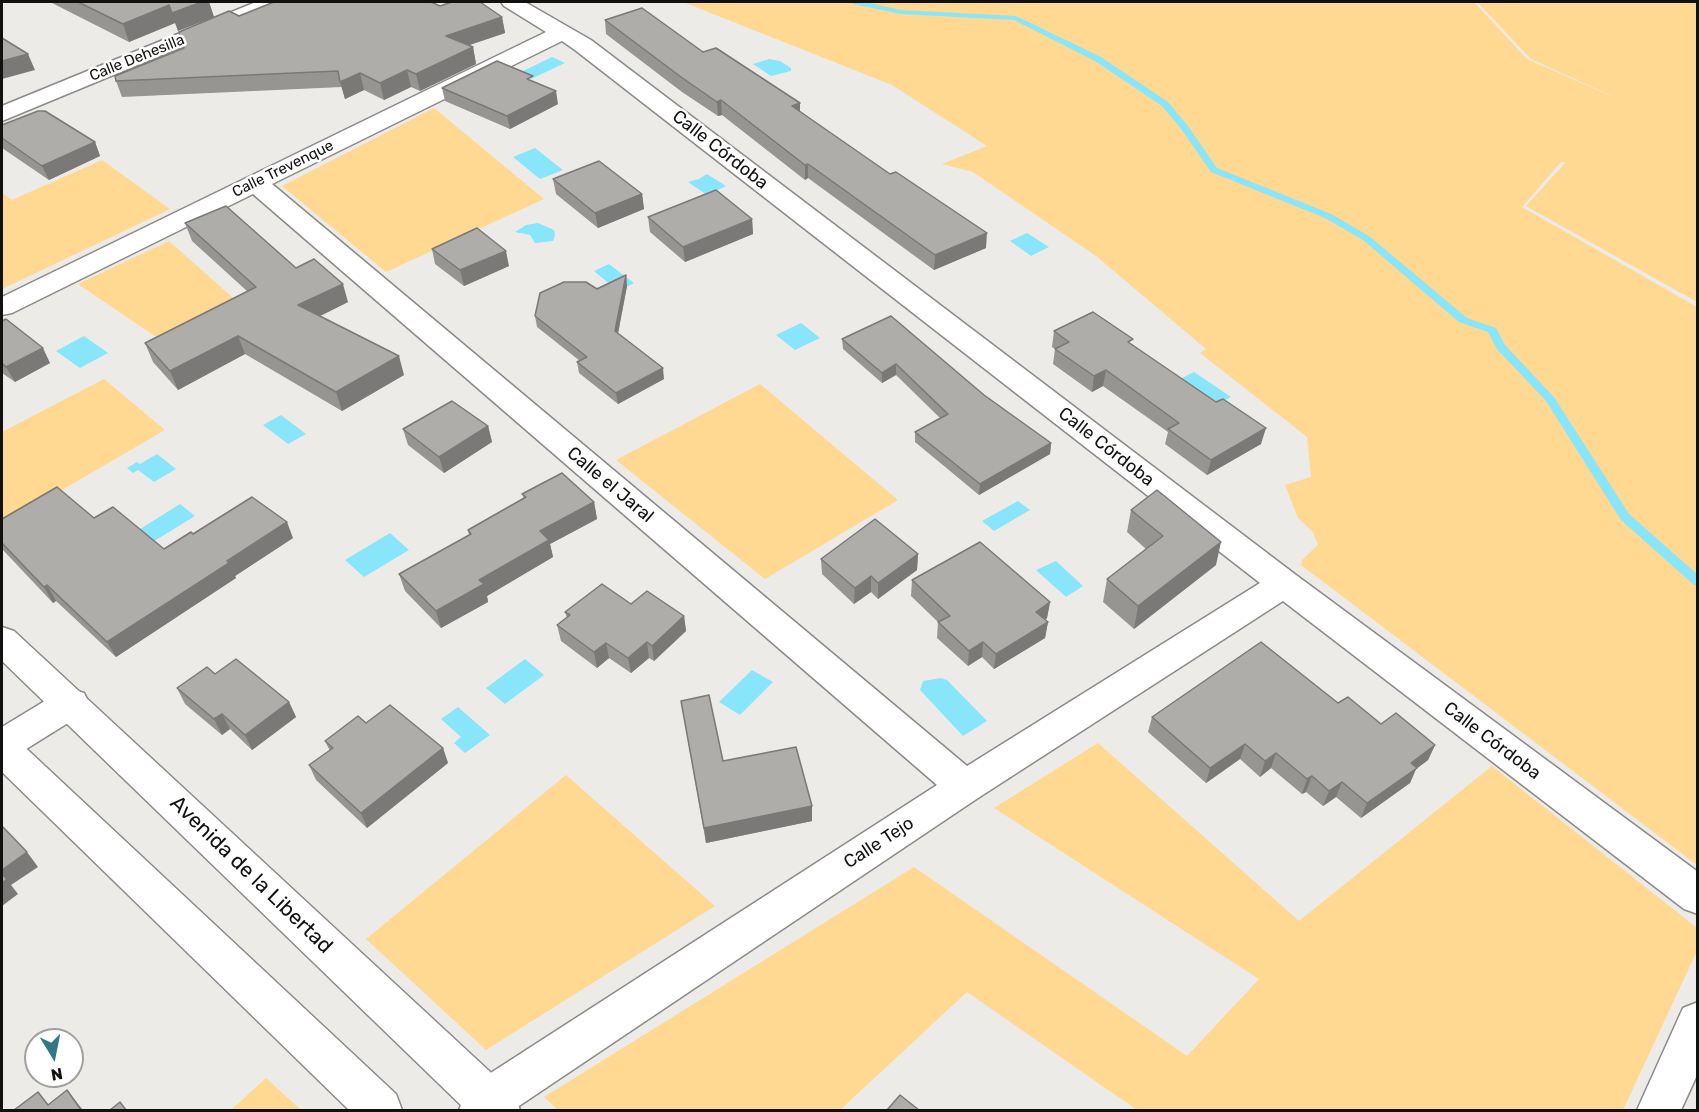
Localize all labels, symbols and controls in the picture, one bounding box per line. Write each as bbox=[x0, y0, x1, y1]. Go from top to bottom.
street label: Calle Dehesilla bbox=[87, 31, 187, 85]
street label: Calle Córdoba bbox=[668, 106, 772, 194]
street label: Calle Trevenque bbox=[229, 137, 337, 201]
street label: Calle Córdoba bbox=[1054, 403, 1158, 491]
street label: Calle el Jaral bbox=[562, 443, 658, 527]
street label: Calle Córdoba bbox=[1439, 698, 1545, 784]
street label: Avenida de la Libertad bbox=[165, 791, 337, 959]
street label: Calle Tejo bbox=[840, 812, 918, 874]
north arrow bbox=[24, 1028, 84, 1088]
text: N bbox=[50, 1064, 64, 1085]

